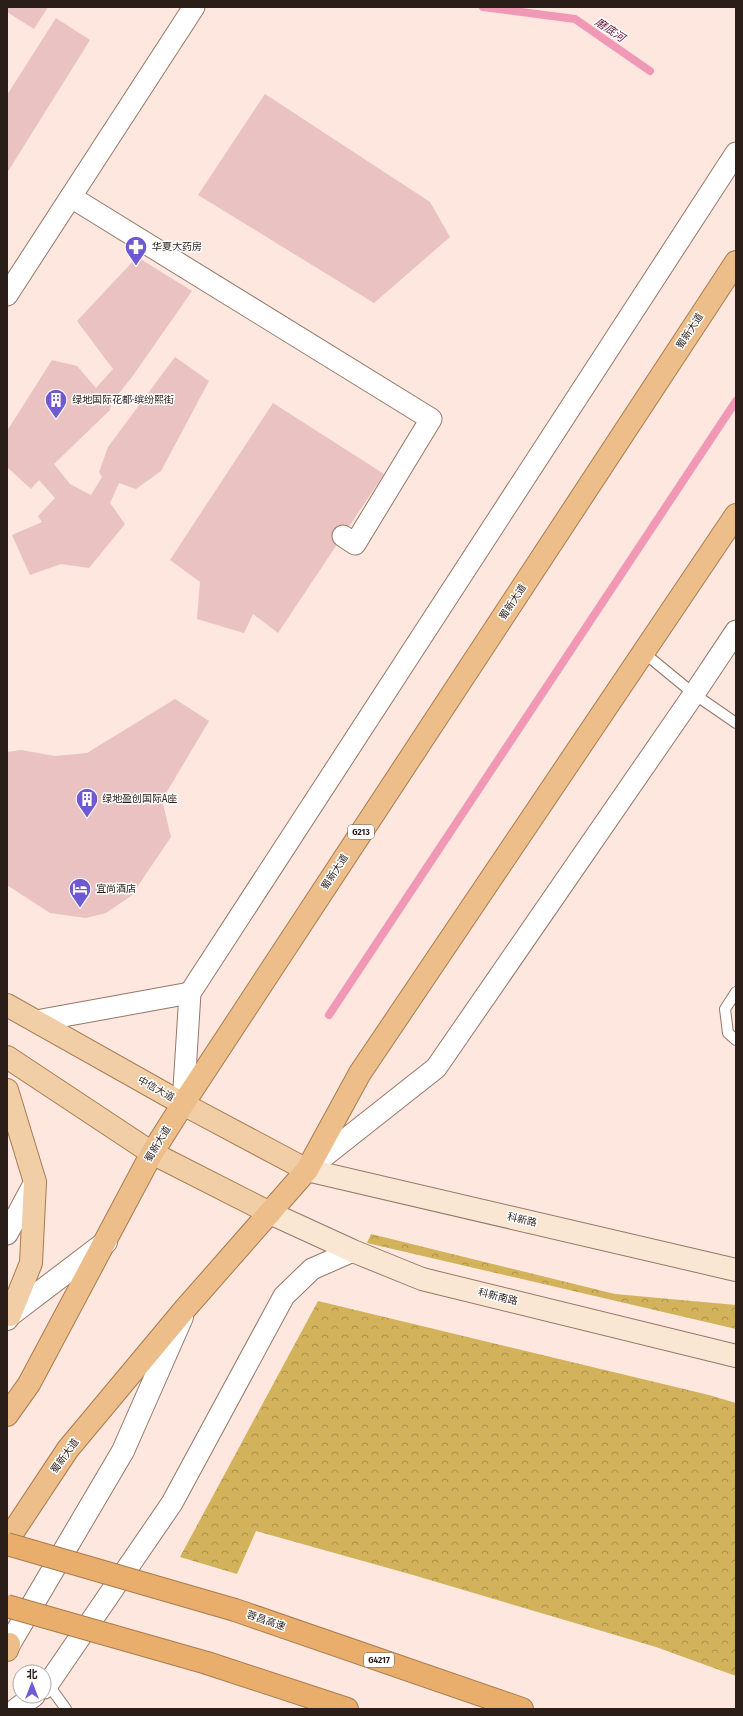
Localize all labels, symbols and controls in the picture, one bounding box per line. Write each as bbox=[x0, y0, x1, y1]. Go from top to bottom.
water label: 磨底河 bbox=[593, 15, 629, 46]
pharmacy icon: 华夏大药房 bbox=[123, 234, 149, 267]
place label: 华夏大药房 bbox=[152, 241, 202, 253]
street label: 蜀新大道 bbox=[674, 311, 706, 351]
building icon: 绿地国际花都·缤纷熙街 bbox=[43, 387, 69, 420]
place label: 绿地国际花都·缤纷熙街 bbox=[72, 394, 174, 406]
street label: 蜀新大道 bbox=[497, 582, 529, 622]
building icon: 绿地盈创国际A座 bbox=[74, 786, 100, 819]
place label: 绿地盈创国际A座 bbox=[102, 793, 177, 805]
road number: G213 bbox=[348, 825, 374, 839]
street label: 蜀新大道 bbox=[319, 852, 351, 892]
hotel icon: 宜尚酒店 bbox=[67, 876, 93, 909]
place label: 宜尚酒店 bbox=[96, 883, 136, 895]
street label: 中信大道 bbox=[136, 1074, 176, 1104]
street label: 蜀新大道 bbox=[143, 1124, 173, 1164]
street label: 科新路 bbox=[506, 1211, 538, 1229]
street label: 科新南路 bbox=[477, 1286, 519, 1308]
street label: 蜀新大道 bbox=[48, 1436, 82, 1476]
street label: 蓉昌高速 bbox=[245, 1609, 287, 1633]
road number: G4217 bbox=[364, 1653, 394, 1667]
north arrow bbox=[12, 1664, 52, 1704]
text: 北 bbox=[27, 1668, 38, 1681]

